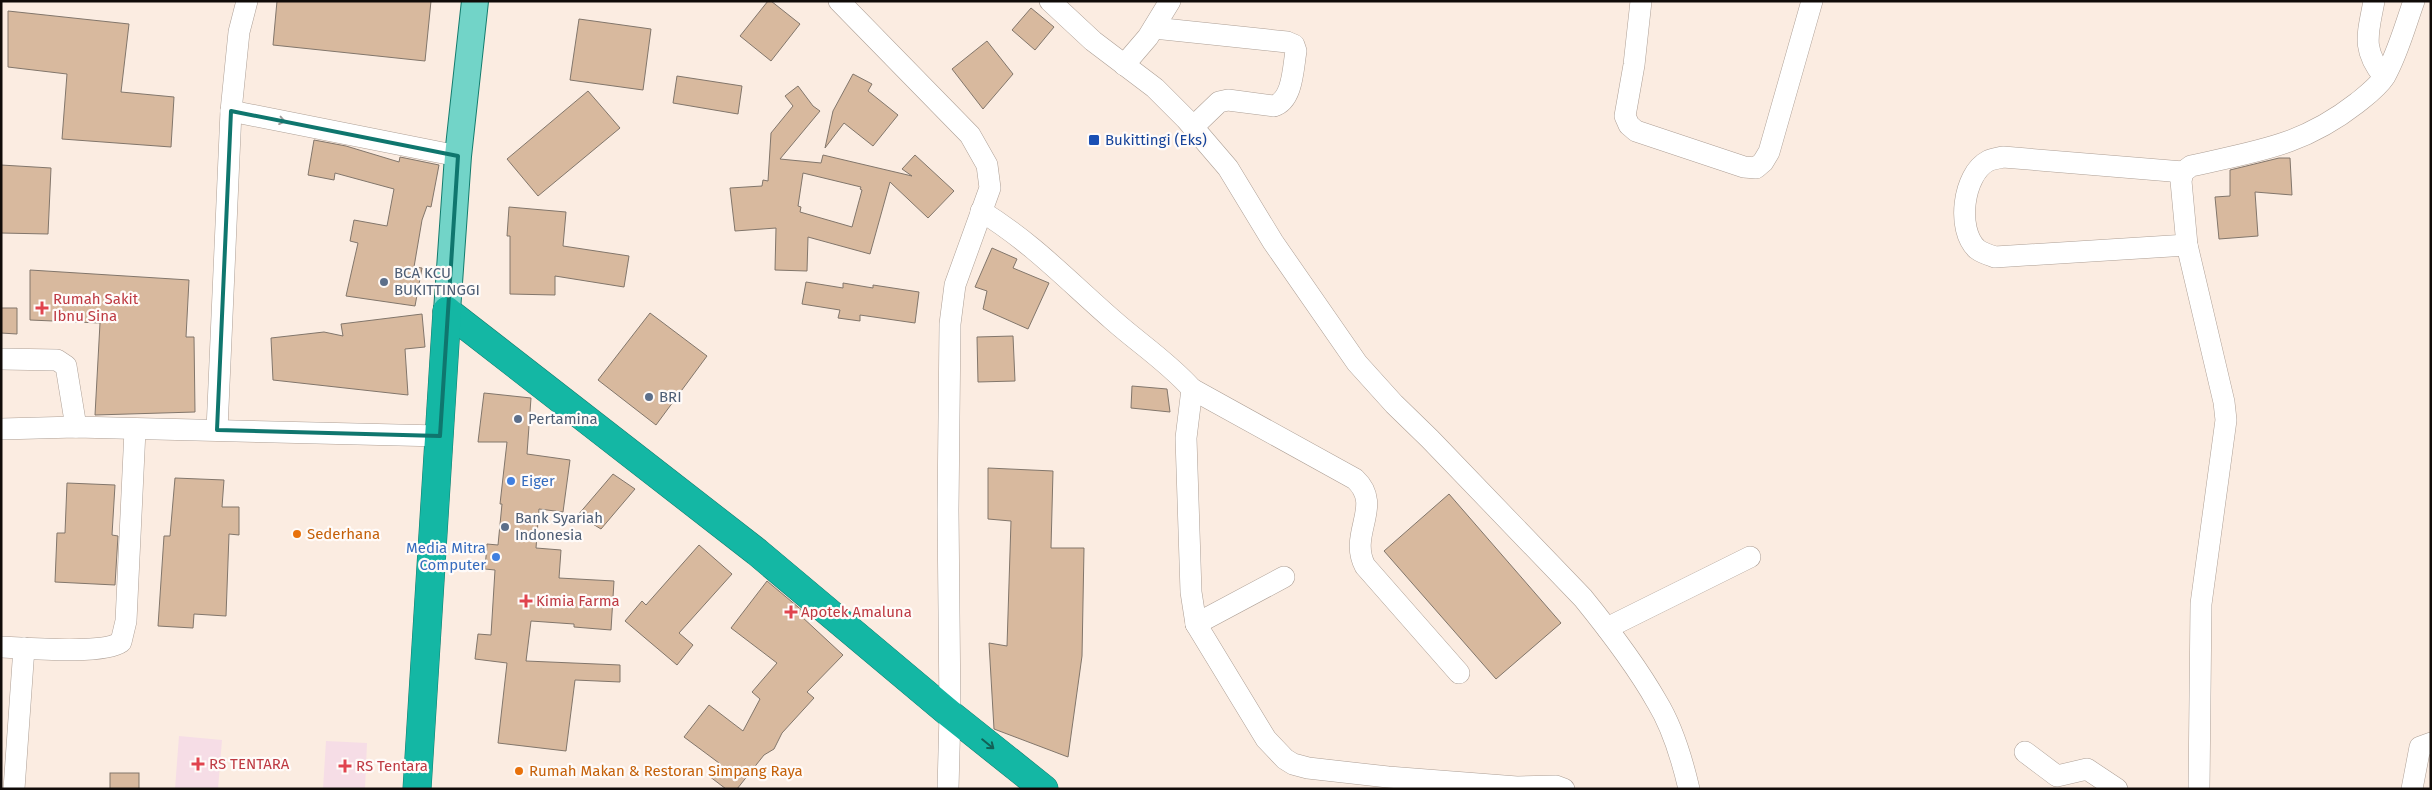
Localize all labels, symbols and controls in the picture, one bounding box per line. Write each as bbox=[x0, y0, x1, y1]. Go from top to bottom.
one-way arrow bbox=[270, 116, 286, 125]
place label: Bukittingi (Eks) bbox=[1105, 131, 1207, 149]
marker: Bukittingi (Eks) bbox=[1087, 133, 1101, 147]
place label: BCA KCU BUKITTINGGI bbox=[394, 264, 480, 299]
marker: BCA KCU BUKITTINGGI bbox=[378, 276, 390, 288]
place label: Rumah Sakit Ibnu Sina bbox=[53, 290, 139, 325]
marker: Rumah Sakit Ibnu Sina bbox=[35, 301, 49, 315]
place label: BRI bbox=[659, 388, 682, 406]
marker: BRI bbox=[643, 391, 655, 403]
place label: Pertamina bbox=[528, 410, 598, 428]
marker: Pertamina bbox=[512, 413, 524, 425]
place label: Eiger bbox=[521, 472, 555, 490]
marker: Eiger bbox=[505, 475, 517, 487]
place label: Bank Syariah Indonesia bbox=[515, 509, 603, 544]
marker: Bank Syariah Indonesia bbox=[499, 521, 511, 533]
place label: Sederhana bbox=[307, 525, 380, 543]
marker: Sederhana bbox=[291, 528, 303, 540]
place label: Media Mitra Computer bbox=[406, 539, 486, 574]
marker: Media Mitra Computer bbox=[490, 551, 502, 563]
place label: Kimia Farma bbox=[536, 592, 620, 610]
marker: Kimia Farma bbox=[520, 595, 532, 607]
place label: Apotek Amaluna bbox=[801, 603, 912, 621]
marker: Apotek Amaluna bbox=[785, 606, 797, 618]
one-way arrow bbox=[982, 739, 995, 750]
place label: RS TENTARA bbox=[209, 755, 290, 773]
marker: RS TENTARA bbox=[191, 757, 205, 771]
place label: RS Tentara bbox=[356, 757, 428, 775]
marker: RS Tentara bbox=[338, 759, 352, 773]
place label: Rumah Makan & Restoran Simpang Raya bbox=[529, 762, 803, 780]
marker: Rumah Makan & Restoran Simpang Raya bbox=[513, 765, 525, 777]

